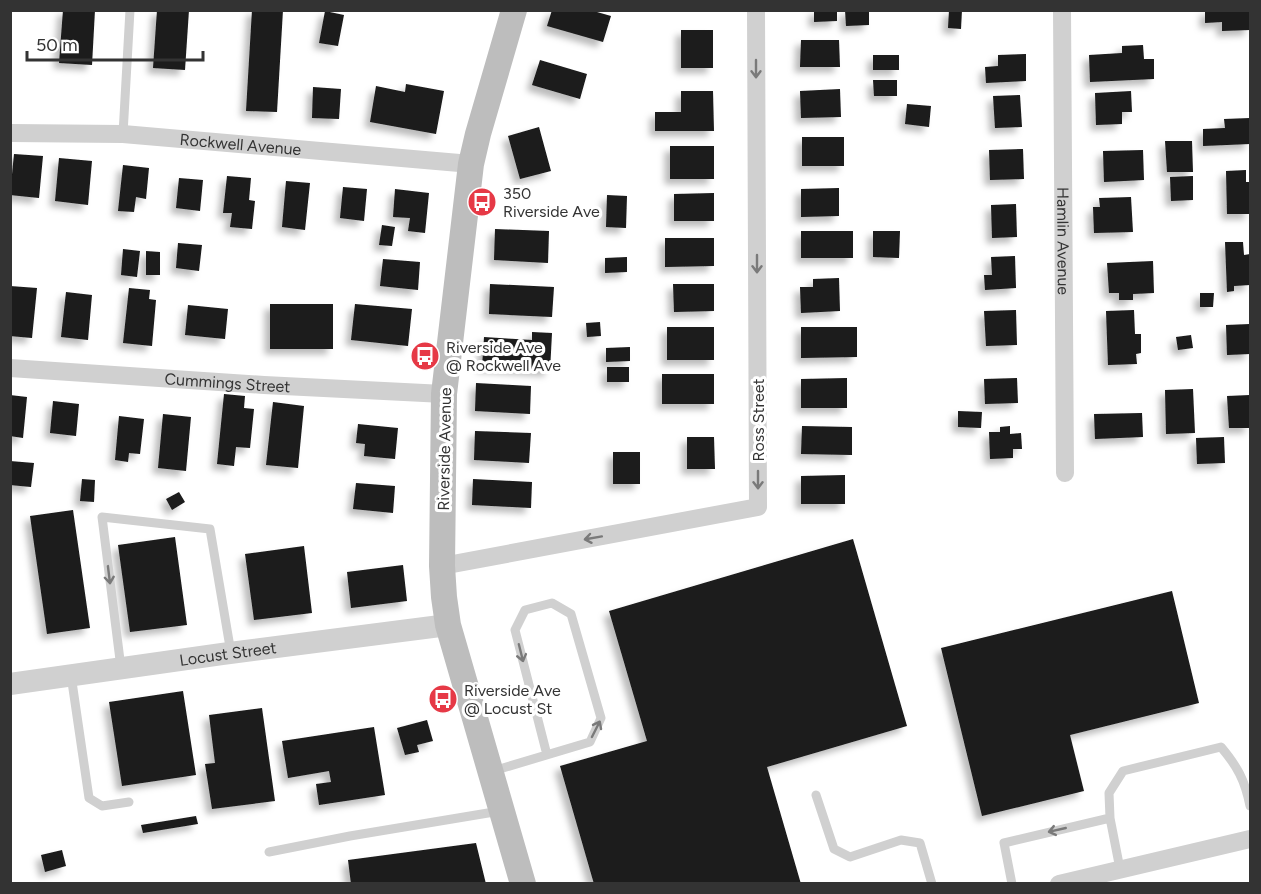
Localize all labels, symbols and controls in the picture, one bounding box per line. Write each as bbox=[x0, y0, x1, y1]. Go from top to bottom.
scale bar bbox=[27, 24, 202, 62]
text: 50 m bbox=[36, 34, 78, 56]
one-way arrow bbox=[750, 58, 762, 78]
street label: Rockwell Avenue bbox=[179, 130, 302, 159]
place label: 350 Riverside Ave bbox=[503, 184, 600, 221]
bus stop icon: 350 Riverside Ave bbox=[466, 186, 498, 218]
street label: Hamlin Avenue bbox=[1053, 187, 1073, 295]
one-way arrow bbox=[751, 253, 763, 273]
place label: Riverside Ave @ Rockwell Ave bbox=[446, 338, 561, 375]
bus stop icon: Riverside Ave @ Rockwell Ave bbox=[409, 340, 441, 372]
street label: Cummings Street bbox=[164, 369, 291, 396]
street label: Ross Street bbox=[749, 379, 768, 461]
street label: Riverside Avenue bbox=[434, 387, 455, 511]
one-way arrow bbox=[752, 469, 764, 489]
one-way arrow bbox=[584, 533, 604, 544]
one-way arrow bbox=[104, 565, 115, 585]
street label: Locust Street bbox=[178, 638, 277, 670]
one-way arrow bbox=[516, 643, 527, 662]
place label: Riverside Ave @ Locust St bbox=[464, 681, 561, 718]
bus stop icon: Riverside Ave @ Locust St bbox=[427, 683, 459, 715]
one-way arrow bbox=[590, 721, 602, 738]
one-way arrow bbox=[1048, 825, 1067, 837]

